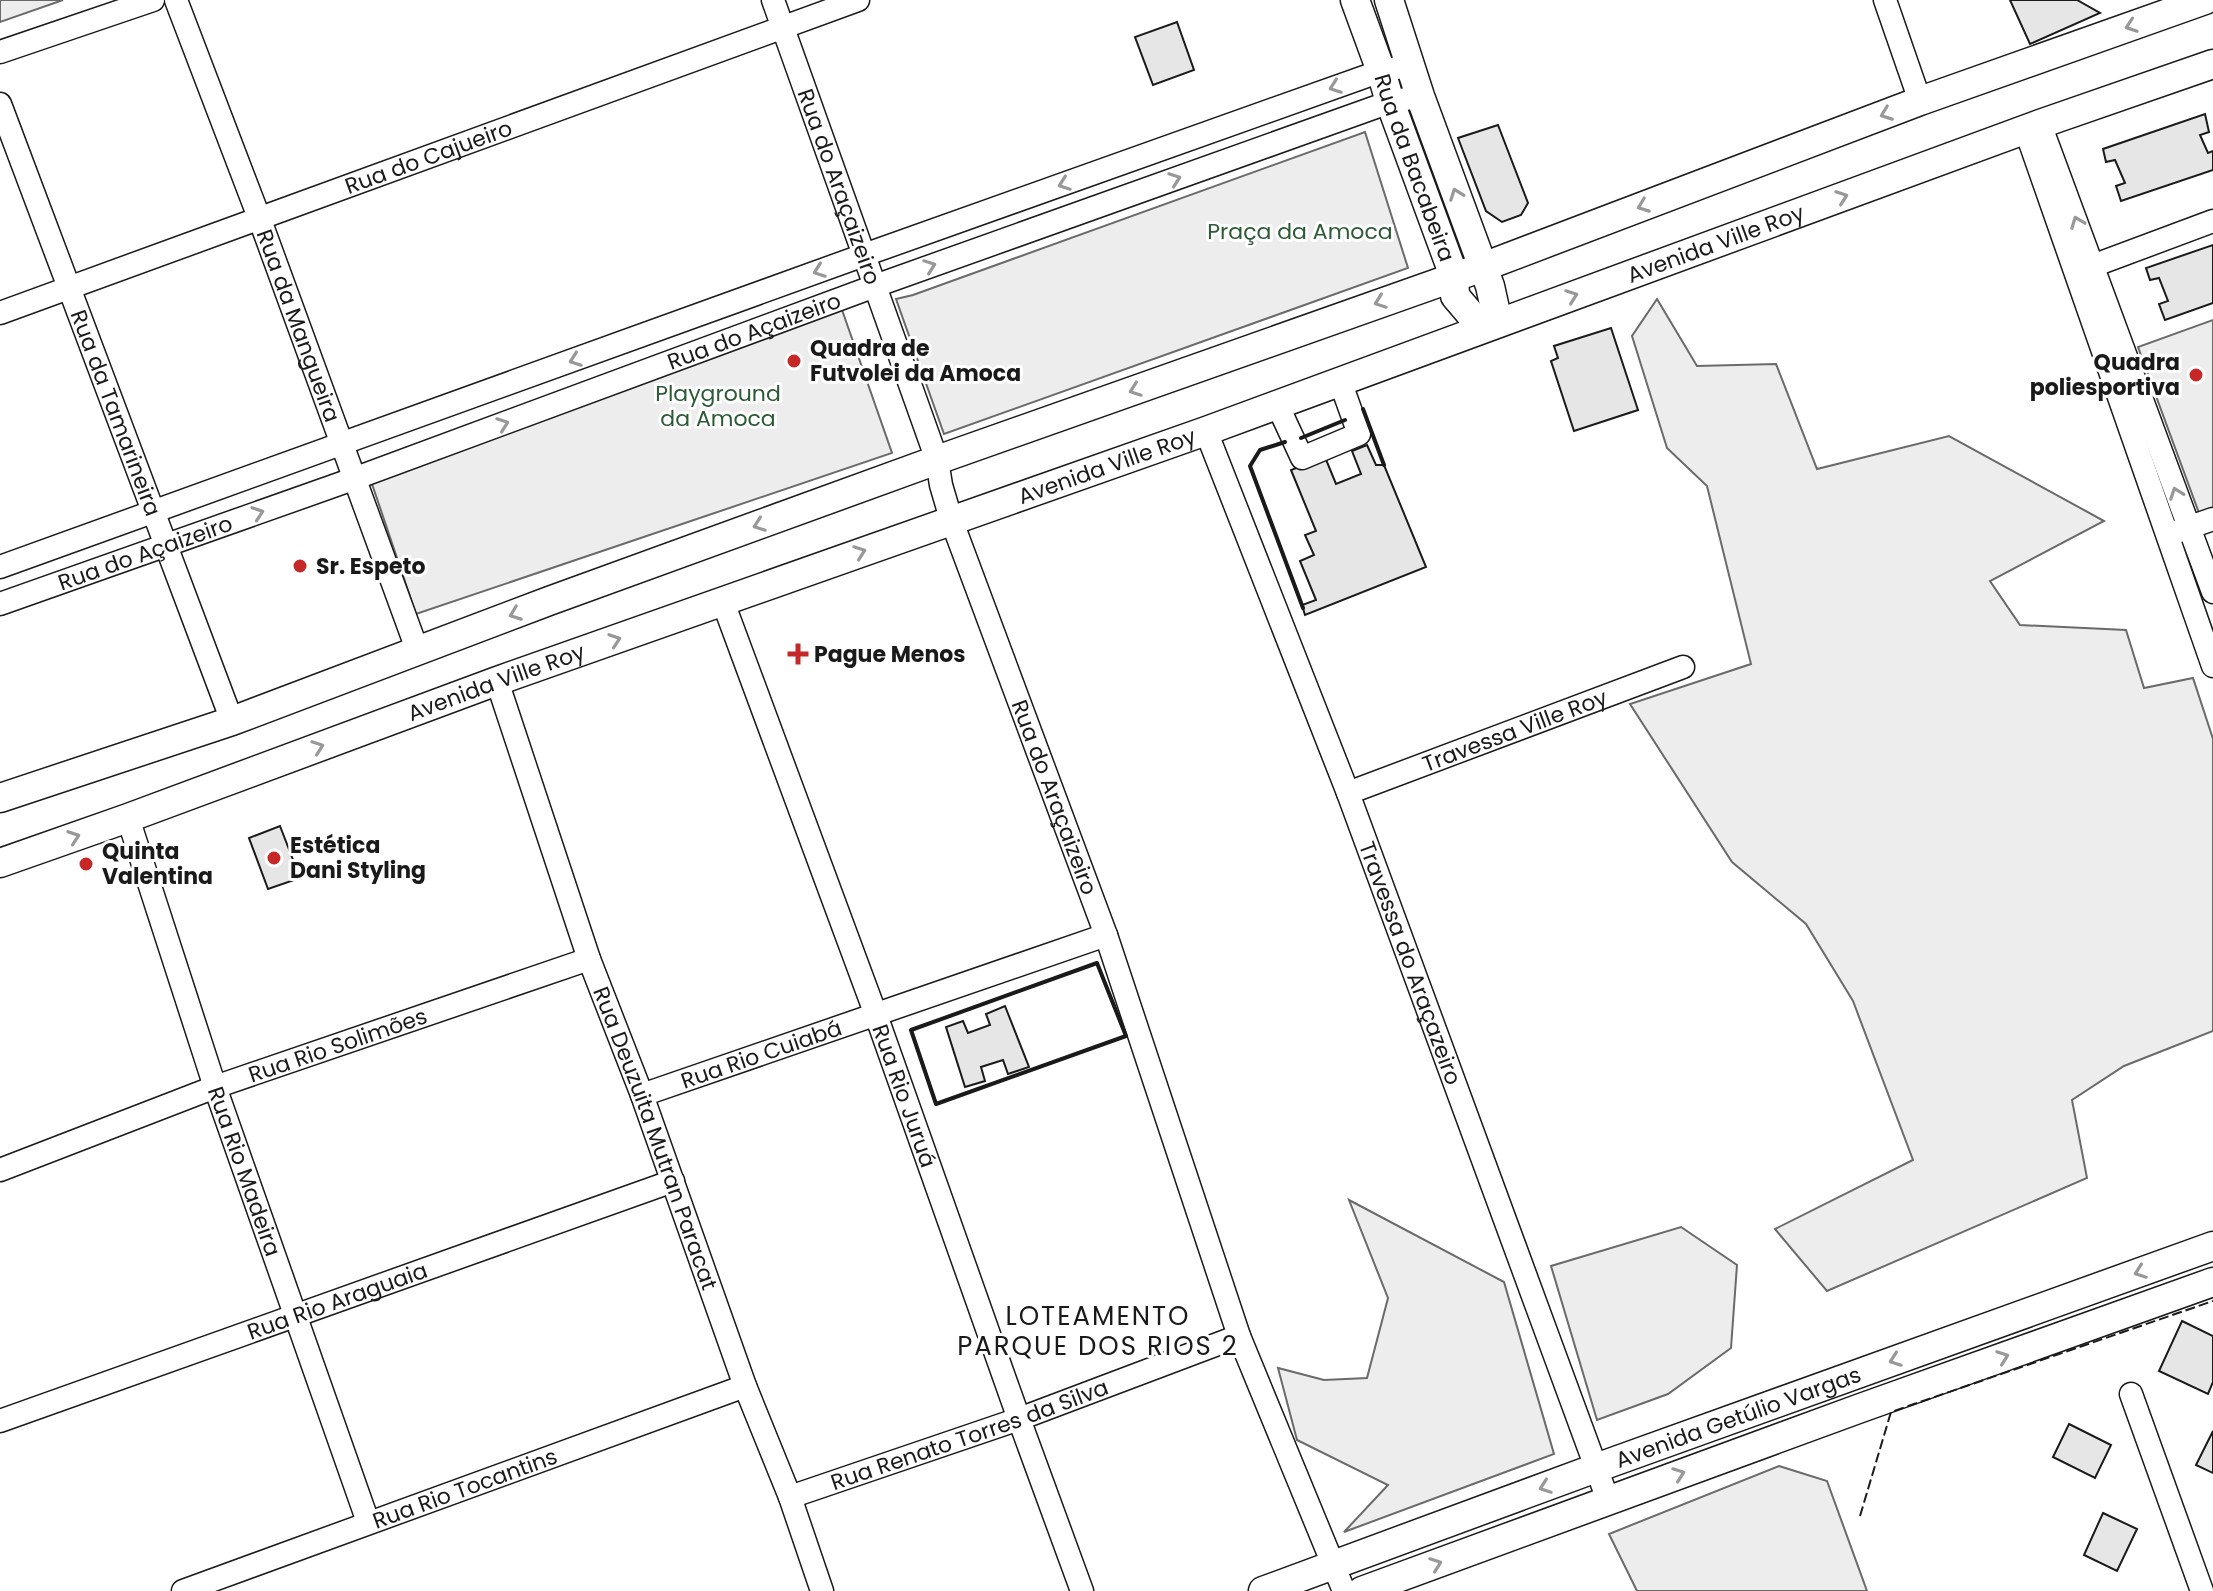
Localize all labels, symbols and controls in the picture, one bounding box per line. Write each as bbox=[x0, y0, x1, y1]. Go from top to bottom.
one-way arrow bbox=[2125, 16, 2139, 33]
street label: Rua da Bacabeira bbox=[1367, 70, 1463, 266]
one-way arrow bbox=[1329, 78, 1343, 94]
street label: Rua do Araçaizeiro bbox=[790, 84, 889, 289]
one-way arrow bbox=[1880, 104, 1894, 121]
street label: Rua do Cajueiro bbox=[340, 112, 516, 201]
one-way arrow bbox=[1167, 172, 1181, 188]
one-way arrow bbox=[1058, 174, 1072, 191]
one-way arrow bbox=[1449, 188, 1466, 202]
one-way arrow bbox=[1835, 190, 1849, 207]
street label: Avenida Ville Roy bbox=[1623, 196, 1809, 290]
one-way arrow bbox=[1637, 196, 1651, 213]
park label: Praça da Amoca bbox=[1207, 216, 1393, 247]
one-way arrow bbox=[2070, 216, 2087, 230]
street label: Rua da Mangueira bbox=[249, 225, 348, 426]
one-way arrow bbox=[923, 259, 937, 276]
one-way arrow bbox=[813, 262, 827, 278]
street label: Rua do Açaizeiro bbox=[663, 284, 845, 377]
one-way arrow bbox=[1564, 289, 1578, 306]
one-way arrow bbox=[1374, 292, 1388, 309]
street label: Rua da Tamarineira bbox=[63, 305, 169, 520]
place label: Quadra de Futvolei da Amoca bbox=[810, 333, 1021, 389]
place label: Quadra poliesportiva bbox=[2030, 347, 2180, 403]
one-way arrow bbox=[569, 350, 583, 367]
marker: Quadra de Futvolei da Amoca bbox=[785, 352, 803, 370]
marker: Quadra poliesportiva bbox=[2187, 366, 2205, 384]
park label: Playground da Amoca bbox=[655, 378, 781, 434]
one-way arrow bbox=[1129, 380, 1143, 396]
one-way arrow bbox=[495, 417, 509, 434]
street label: Avenida Ville Roy bbox=[1014, 420, 1201, 512]
one-way arrow bbox=[2170, 487, 2186, 501]
one-way arrow bbox=[250, 506, 264, 522]
street label: Rua do Açaizeiro bbox=[54, 507, 237, 598]
one-way arrow bbox=[753, 515, 767, 532]
one-way arrow bbox=[852, 546, 866, 562]
place label: Sr. Espeto bbox=[316, 551, 425, 582]
marker: Sr. Espeto bbox=[291, 557, 309, 575]
one-way arrow bbox=[509, 604, 523, 621]
one-way arrow bbox=[607, 634, 621, 650]
street label: Avenida Ville Roy bbox=[403, 636, 589, 728]
place label: Pague Menos bbox=[814, 639, 966, 670]
marker: Pague Menos bbox=[789, 645, 807, 663]
street label: Travessa Ville Roy bbox=[1418, 681, 1612, 779]
street label: Rua do Araçaizeiro bbox=[1004, 695, 1105, 899]
one-way arrow bbox=[310, 741, 324, 757]
one-way arrow bbox=[66, 830, 80, 846]
place label: Estética Dani Styling bbox=[290, 830, 426, 886]
place label: Quinta Valentina bbox=[102, 836, 213, 892]
street label: Travessa do Araçazeiro bbox=[1352, 837, 1469, 1089]
marker: Estética Dani Styling bbox=[265, 849, 283, 867]
marker: Quinta Valentina bbox=[77, 855, 95, 873]
street label: Rua Deuzuita Mutran Paracat bbox=[586, 982, 725, 1294]
street label: Rua Rio Solimões bbox=[244, 1000, 431, 1090]
street label: Rua Rio Cuiabá bbox=[677, 1012, 846, 1096]
street label: Rua Rio Juruá bbox=[865, 1020, 944, 1172]
street label: Rua Rio Madeira bbox=[200, 1082, 289, 1260]
street label: Rua Rio Araguaia bbox=[243, 1254, 431, 1347]
one-way arrow bbox=[2133, 1262, 2147, 1279]
district label: LOTEAMENTO PARQUE DOS RIOS 2 bbox=[957, 1298, 1239, 1364]
one-way arrow bbox=[1889, 1350, 1903, 1367]
one-way arrow bbox=[1995, 1350, 2009, 1367]
street label: Avenida Getúlio Vargas bbox=[1611, 1358, 1865, 1475]
street label: Rua Renato Torres da Silva bbox=[827, 1371, 1113, 1498]
street label: Rua Rio Tocantins bbox=[368, 1440, 561, 1536]
one-way arrow bbox=[1672, 1467, 1686, 1484]
one-way arrow bbox=[1539, 1477, 1553, 1494]
one-way arrow bbox=[1428, 1557, 1442, 1574]

